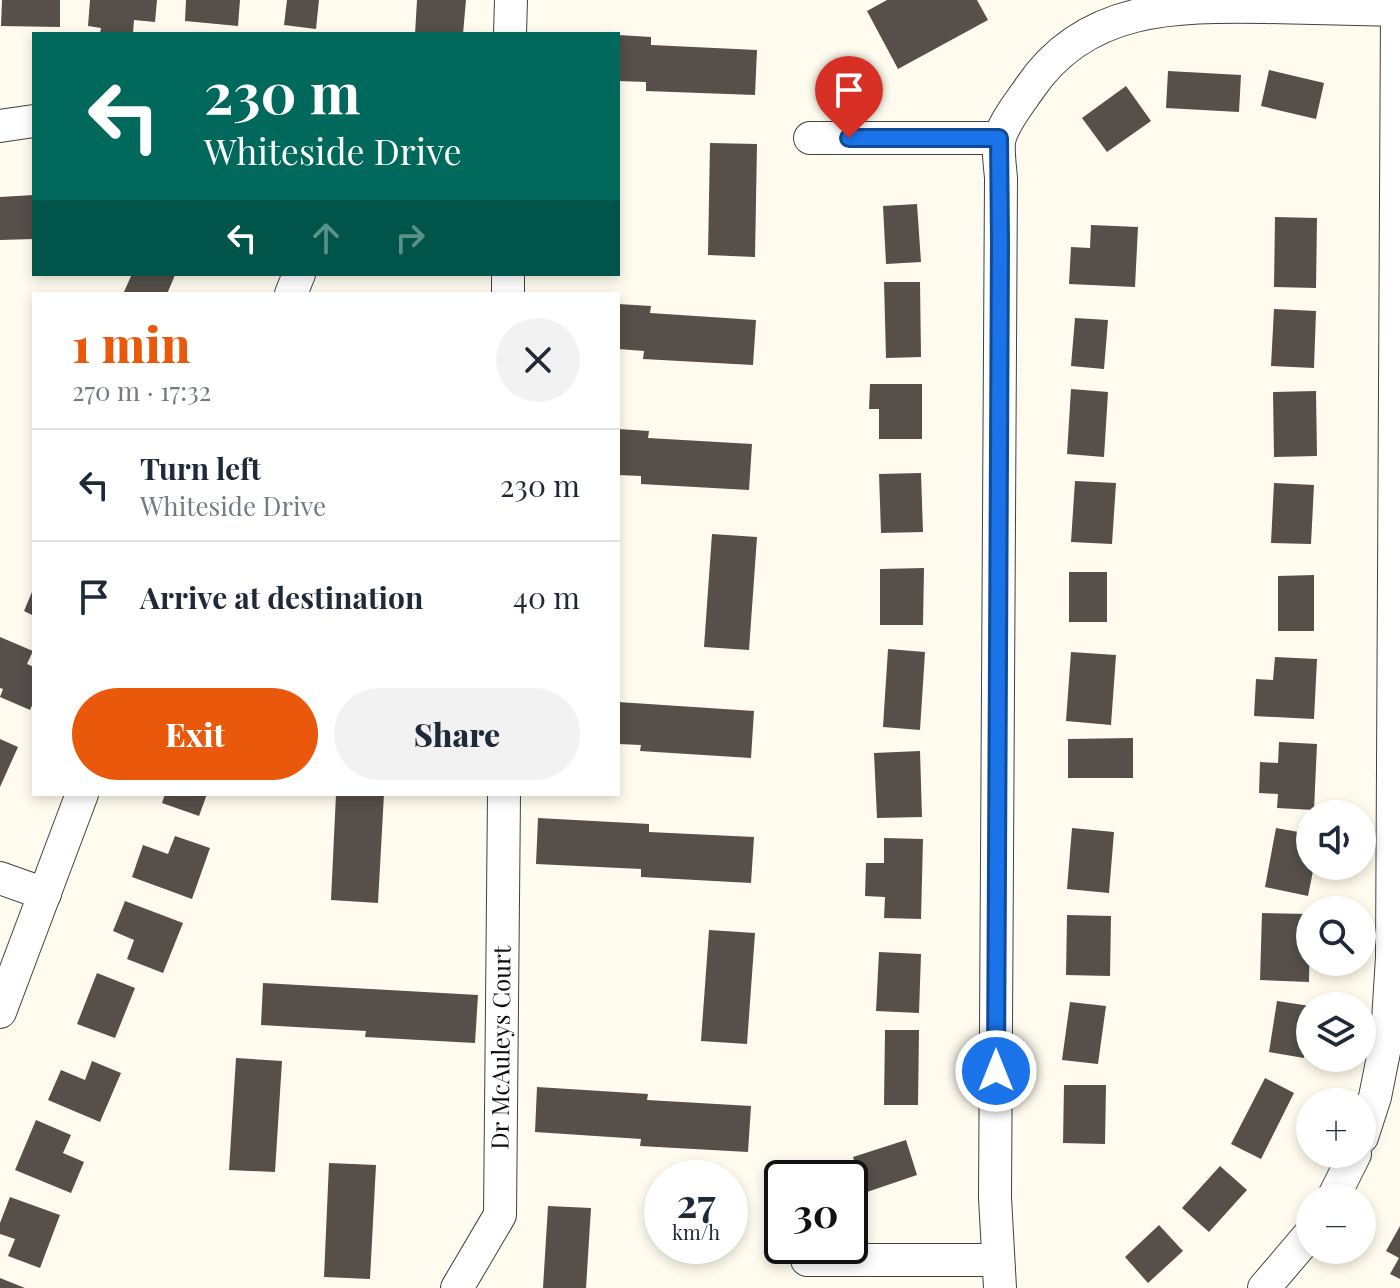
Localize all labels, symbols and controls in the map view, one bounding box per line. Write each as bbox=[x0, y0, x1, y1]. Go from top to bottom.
text: 230 m bbox=[204, 54, 360, 129]
pin bbox=[815, 56, 883, 138]
icon: left bbox=[72, 64, 176, 168]
icon: arrive bbox=[827, 68, 871, 112]
text: Whiteside Drive bbox=[204, 126, 462, 174]
icon: left bbox=[220, 216, 264, 260]
icon: ahead bbox=[304, 216, 348, 260]
icon: right bbox=[388, 216, 432, 260]
text: 1 min bbox=[72, 311, 190, 375]
button: close bbox=[496, 318, 580, 402]
text: 270 m · 17:32 bbox=[72, 373, 211, 408]
text: Turn left bbox=[140, 448, 261, 488]
icon: left bbox=[72, 463, 116, 507]
text: 230 m bbox=[500, 465, 580, 505]
text: Whiteside Drive bbox=[140, 488, 326, 523]
icon: arrive bbox=[72, 575, 116, 619]
text: Arrive at destination bbox=[140, 577, 423, 617]
text: 40 m bbox=[513, 577, 580, 617]
button: Exit bbox=[72, 688, 318, 780]
button: Share bbox=[334, 688, 580, 780]
map controls bbox=[1296, 800, 1376, 1264]
button: sound bbox=[1296, 800, 1376, 880]
button: search bbox=[1296, 896, 1376, 976]
street label: Dr McAuleys Court bbox=[483, 945, 517, 1150]
button: layers bbox=[1296, 992, 1376, 1072]
position arrow bbox=[954, 1029, 1038, 1113]
button: + bbox=[1296, 1088, 1376, 1168]
speed limit sign: 30 bbox=[764, 1160, 868, 1264]
text: 27 bbox=[676, 1175, 716, 1228]
button: − bbox=[1296, 1184, 1376, 1264]
text: km/h bbox=[672, 1218, 720, 1245]

